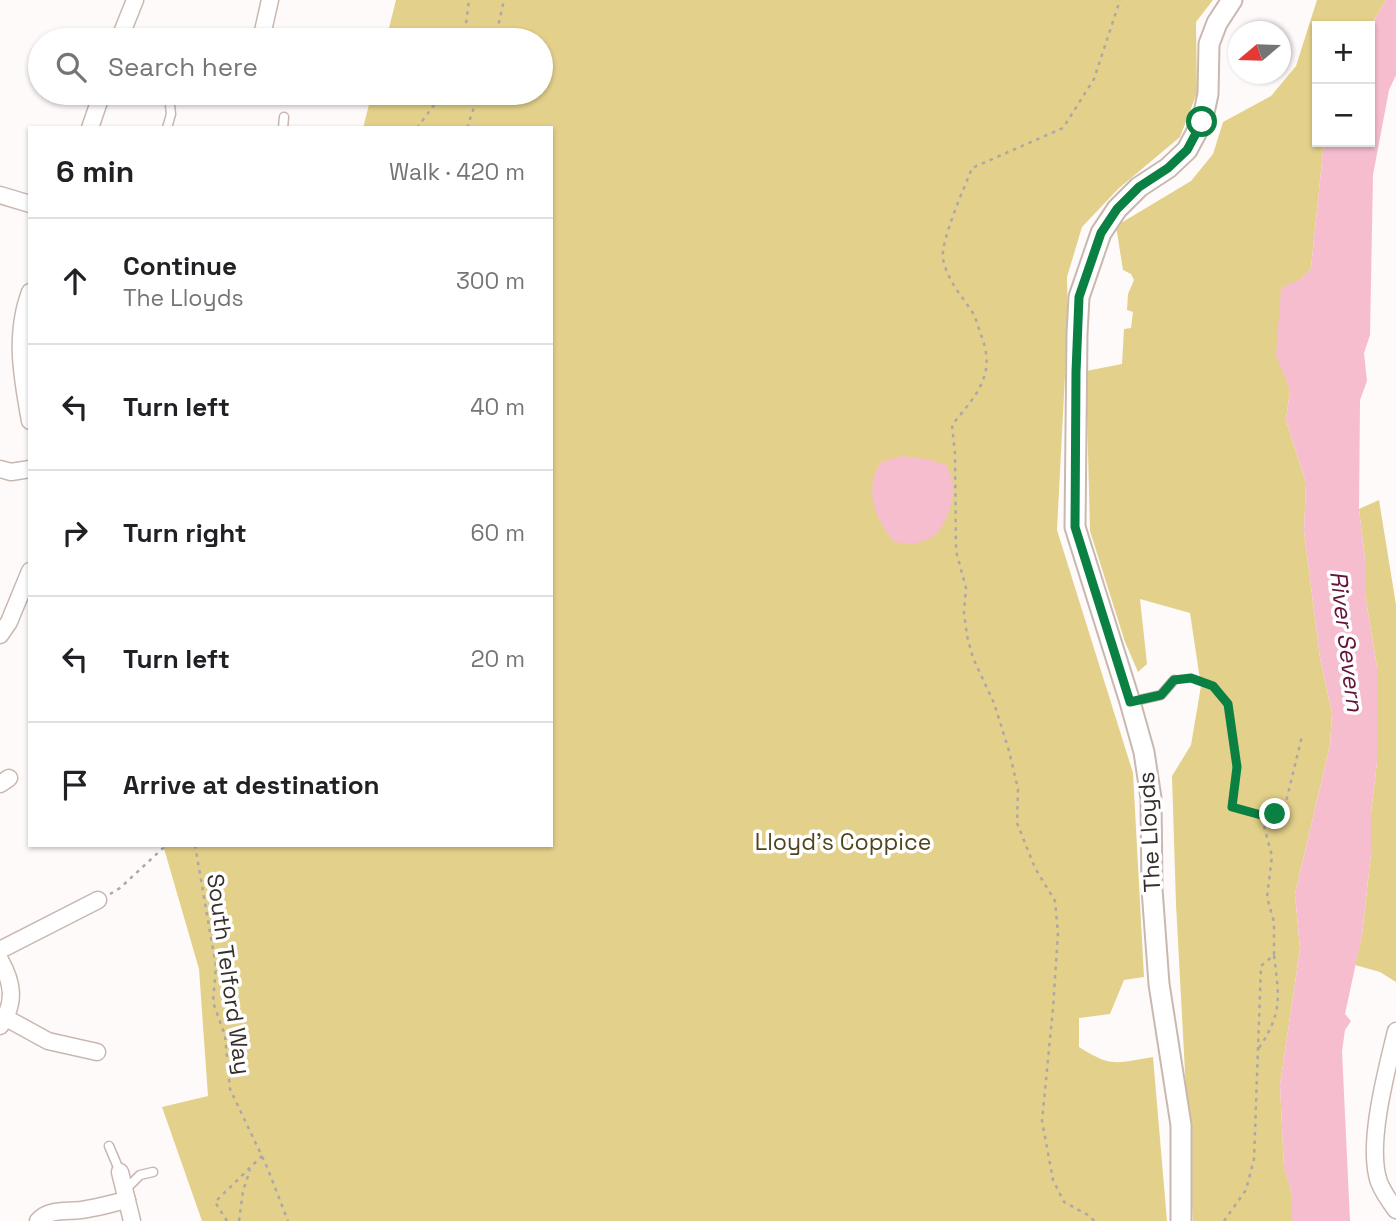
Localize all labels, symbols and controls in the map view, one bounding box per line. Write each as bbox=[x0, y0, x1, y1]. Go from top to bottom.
north arrow bbox=[1228, 21, 1291, 84]
map controls bbox=[1312, 21, 1375, 147]
button: + bbox=[1312, 21, 1375, 84]
search box bbox=[28, 28, 553, 105]
icon: search bbox=[52, 48, 90, 86]
text: Search here bbox=[108, 50, 258, 84]
button: − bbox=[1312, 84, 1375, 147]
route start bbox=[1186, 106, 1217, 137]
text: 6 min bbox=[56, 152, 134, 191]
text: Walk · 420 m bbox=[389, 157, 525, 187]
text: Continue bbox=[123, 249, 237, 283]
icon: ahead bbox=[56, 262, 94, 300]
text: 300 m bbox=[456, 266, 525, 296]
text: The Lloyds bbox=[123, 283, 244, 313]
icon: left bbox=[56, 388, 94, 426]
text: Turn left bbox=[123, 390, 230, 424]
text: 40 m bbox=[470, 392, 525, 422]
icon: right bbox=[56, 514, 94, 552]
text: Turn right bbox=[123, 516, 247, 550]
text: 60 m bbox=[470, 518, 525, 548]
water label: River Severn bbox=[1323, 569, 1371, 714]
icon: left bbox=[56, 640, 94, 678]
text: Turn left bbox=[123, 642, 230, 676]
text: 20 m bbox=[471, 644, 525, 674]
icon: arrive bbox=[56, 766, 94, 804]
text: Arrive at destination bbox=[123, 768, 380, 802]
street label: The Lloyds bbox=[1131, 771, 1167, 893]
route end bbox=[1259, 798, 1290, 829]
park label: Lloyd's Coppice bbox=[755, 827, 931, 857]
street label: South Telford Way bbox=[200, 872, 258, 1076]

